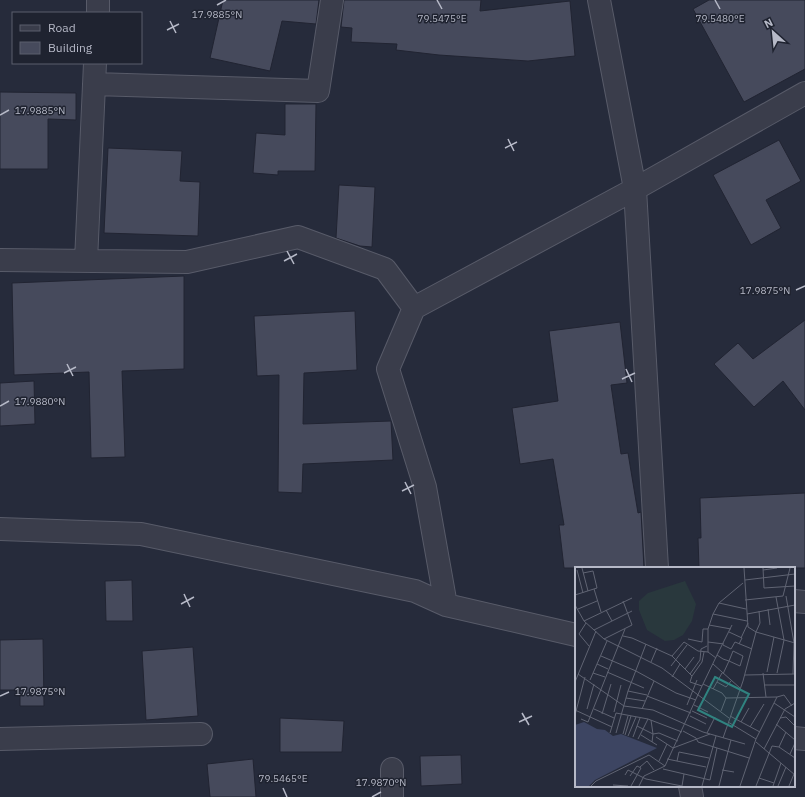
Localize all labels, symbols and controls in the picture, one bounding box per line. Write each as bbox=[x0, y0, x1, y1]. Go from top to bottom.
text: 17.9885°N bbox=[192, 8, 242, 21]
legend bbox=[12, 12, 142, 64]
text: 79.5475°E bbox=[417, 12, 467, 25]
text: 79.5480°E bbox=[695, 12, 745, 25]
north arrow bbox=[753, 12, 793, 52]
text: N bbox=[762, 15, 775, 31]
text: Road bbox=[48, 20, 76, 35]
text: Building bbox=[48, 40, 93, 55]
text: 17.9885°N bbox=[15, 104, 65, 117]
text: 17.9875°N bbox=[740, 284, 790, 297]
text: 17.9880°N bbox=[15, 395, 65, 408]
inset map bbox=[575, 567, 795, 787]
text: 17.9875°N bbox=[15, 685, 65, 698]
text: 79.5465°E bbox=[258, 772, 308, 785]
text: 17.9870°N bbox=[356, 776, 406, 789]

